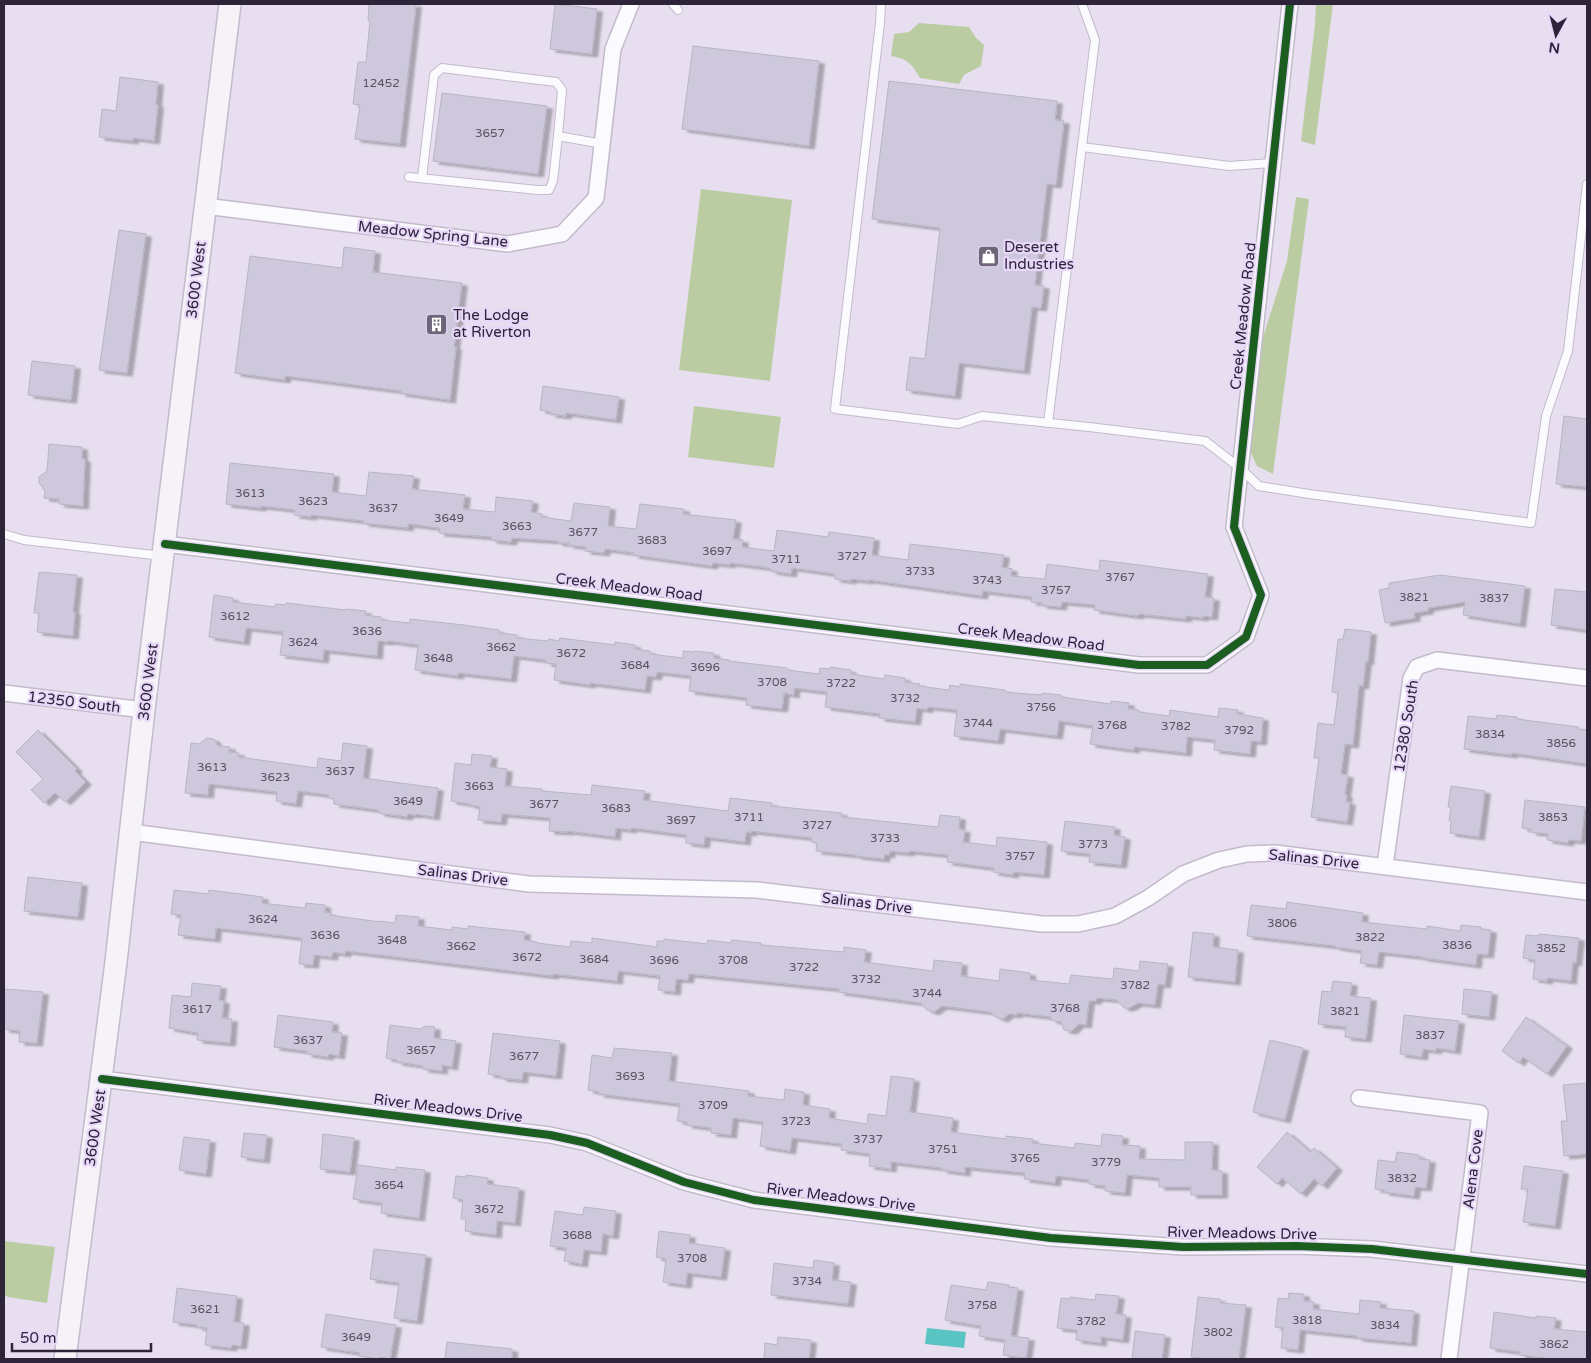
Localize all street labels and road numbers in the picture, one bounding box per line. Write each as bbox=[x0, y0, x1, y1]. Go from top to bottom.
street label: Meadow Spring Lane bbox=[357, 217, 509, 251]
street label: 3600 West bbox=[182, 240, 210, 320]
street label: Creek Meadow Road bbox=[1226, 241, 1260, 391]
street label: Creek Meadow Road bbox=[554, 569, 704, 605]
street label: Creek Meadow Road bbox=[956, 619, 1106, 655]
street label: 3600 West bbox=[134, 642, 162, 722]
street label: 12380 South bbox=[1390, 678, 1422, 774]
street label: 12350 South bbox=[27, 687, 121, 717]
street label: Salinas Drive bbox=[1268, 845, 1360, 873]
street label: Salinas Drive bbox=[417, 861, 509, 889]
street label: Salinas Drive bbox=[821, 889, 913, 917]
street label: 3600 West bbox=[81, 1088, 109, 1168]
street label: River Meadows Drive bbox=[372, 1090, 524, 1126]
street label: Alena Cove bbox=[1459, 1128, 1487, 1210]
street label: River Meadows Drive bbox=[765, 1179, 917, 1215]
street label: River Meadows Drive bbox=[1167, 1223, 1317, 1243]

